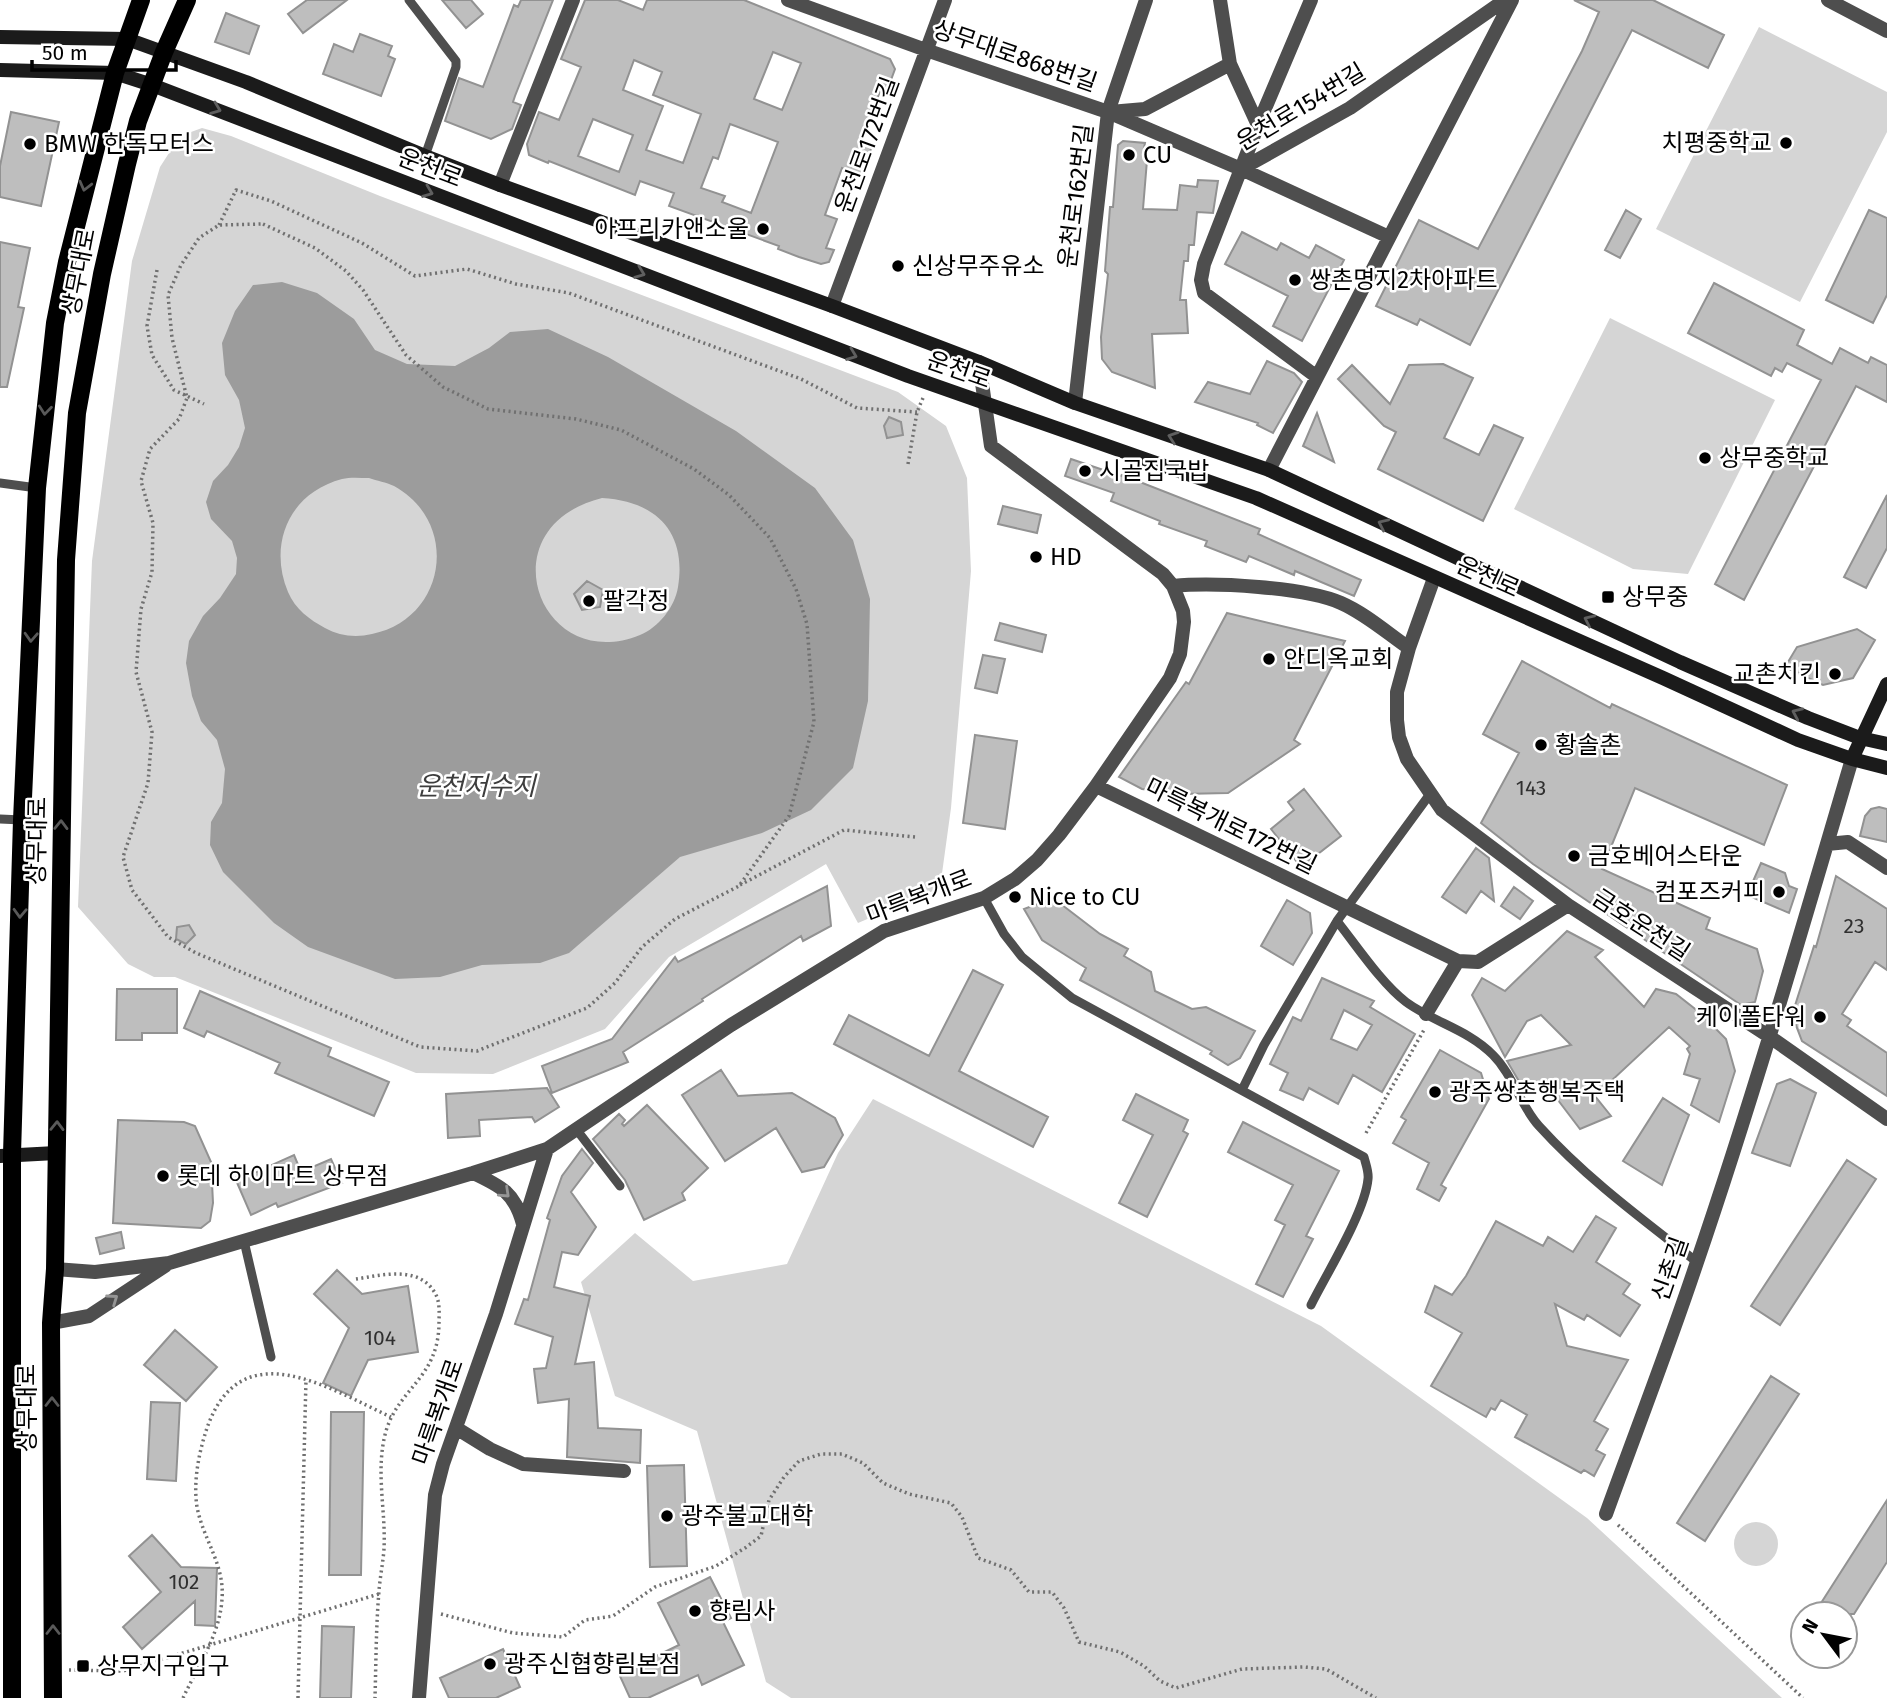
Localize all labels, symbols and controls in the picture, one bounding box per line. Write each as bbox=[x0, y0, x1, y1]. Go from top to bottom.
street label: 상무대로868번길 bbox=[929, 15, 1101, 97]
scale bar bbox=[32, 28, 175, 72]
text: 50 m bbox=[42, 40, 88, 66]
street label: 운천로154번길 bbox=[1231, 58, 1371, 156]
street label: 운천로172번길 bbox=[829, 73, 905, 217]
one-way arrow bbox=[209, 101, 221, 115]
street label: 운천로162번길 bbox=[1053, 122, 1099, 270]
place label: 치평중학교 bbox=[1662, 129, 1772, 157]
place label: BMW 한독모터스 bbox=[44, 130, 214, 158]
marker: 치평중학교 bbox=[1778, 135, 1794, 151]
marker: BMW 한독모터스 bbox=[22, 136, 38, 152]
place label: CU bbox=[1143, 141, 1172, 169]
street label: 운천로 bbox=[394, 143, 466, 193]
marker: CU bbox=[1121, 147, 1137, 163]
one-way arrow bbox=[79, 180, 93, 192]
one-way arrow bbox=[421, 184, 433, 198]
place label: 아프리카앤소울 bbox=[594, 215, 749, 243]
marker: 아프리카앤소울 bbox=[755, 221, 771, 237]
street label: 상무대로 bbox=[57, 226, 101, 318]
place label: 신상무주유소 bbox=[912, 252, 1044, 280]
marker: 신상무주유소 bbox=[890, 258, 906, 274]
one-way arrow bbox=[633, 265, 645, 279]
place label: 쌍촌명지2차아파트 bbox=[1309, 266, 1498, 294]
marker: 쌍촌명지2차아파트 bbox=[1287, 272, 1303, 288]
street label: 운천로 bbox=[923, 346, 995, 394]
one-way arrow bbox=[846, 347, 858, 361]
one-way arrow bbox=[38, 405, 53, 416]
one-way arrow bbox=[1167, 431, 1180, 445]
place label: 상무중학교 bbox=[1719, 444, 1829, 472]
marker: 상무중학교 bbox=[1697, 450, 1713, 466]
place label: 시골집국밥 bbox=[1099, 457, 1209, 485]
marker: 시골집국밥 bbox=[1077, 463, 1093, 479]
one-way arrow bbox=[1378, 518, 1390, 532]
place label: HD bbox=[1050, 543, 1082, 571]
marker: HD bbox=[1028, 549, 1044, 565]
street label: 운천로 bbox=[1452, 551, 1524, 603]
place label: 상무중 bbox=[1622, 583, 1688, 611]
place label: 팔각정 bbox=[603, 587, 669, 615]
marker: 상무중 bbox=[1600, 589, 1616, 605]
marker: 팔각정 bbox=[581, 593, 597, 609]
one-way arrow bbox=[1584, 614, 1596, 628]
one-way arrow bbox=[23, 632, 38, 643]
place label: 안디옥교회 bbox=[1283, 645, 1393, 673]
marker: 안디옥교회 bbox=[1261, 651, 1277, 667]
place label: 교촌치킨 bbox=[1733, 660, 1821, 688]
marker: 교촌치킨 bbox=[1827, 666, 1843, 682]
one-way arrow bbox=[1792, 707, 1804, 721]
place label: 황솔촌 bbox=[1555, 731, 1621, 759]
marker: 황솔촌 bbox=[1533, 737, 1549, 753]
water label: 운천저수지 bbox=[416, 771, 538, 802]
street label: 마륵복개로172번길 bbox=[1141, 772, 1321, 880]
house number: 143 bbox=[1516, 775, 1546, 801]
street label: 상무대로 bbox=[22, 797, 52, 885]
one-way arrow bbox=[54, 819, 69, 830]
place label: 금호베어스타운 bbox=[1588, 842, 1743, 870]
marker: 금호베어스타운 bbox=[1566, 848, 1582, 864]
street label: 마륵복개로 bbox=[862, 864, 976, 930]
place label: 컴포즈커피 bbox=[1655, 878, 1765, 906]
place label: Nice to CU bbox=[1029, 883, 1140, 911]
street label: 금호운천길 bbox=[1587, 883, 1695, 967]
marker: 컴포즈커피 bbox=[1771, 884, 1787, 900]
marker: Nice to CU bbox=[1007, 889, 1023, 905]
one-way arrow bbox=[12, 908, 27, 919]
house number: 23 bbox=[1844, 913, 1864, 939]
place label: 케이폴타워 bbox=[1696, 1003, 1806, 1031]
marker: 케이폴타워 bbox=[1812, 1009, 1828, 1025]
place label: 광주쌍촌행복주택 bbox=[1449, 1078, 1626, 1106]
marker: 광주쌍촌행복주택 bbox=[1427, 1084, 1443, 1100]
one-way arrow bbox=[49, 1120, 65, 1131]
place label: 롯데 하이마트 상무점 bbox=[177, 1162, 388, 1190]
marker: 롯데 하이마트 상무점 bbox=[155, 1168, 171, 1184]
one-way arrow bbox=[497, 1184, 510, 1197]
street label: 신촌길 bbox=[1646, 1233, 1694, 1305]
one-way arrow bbox=[105, 1295, 118, 1308]
house number: 104 bbox=[364, 1325, 396, 1351]
street label: 마륵복개로 bbox=[407, 1355, 469, 1469]
street label: 상무대로 bbox=[13, 1364, 41, 1452]
one-way arrow bbox=[44, 1397, 60, 1407]
place label: 광주불교대학 bbox=[681, 1502, 813, 1530]
marker: 광주불교대학 bbox=[659, 1508, 675, 1524]
house number: 102 bbox=[169, 1569, 199, 1595]
place label: 향림사 bbox=[709, 1597, 775, 1625]
north arrow bbox=[1789, 1600, 1859, 1670]
marker: 향림사 bbox=[687, 1603, 703, 1619]
text: N bbox=[1797, 1615, 1823, 1638]
one-way arrow bbox=[45, 1624, 61, 1635]
place label: 광주신협향림본점 bbox=[504, 1650, 681, 1678]
place label: 상무지구입구 bbox=[97, 1652, 229, 1680]
marker: 광주신협향림본점 bbox=[482, 1656, 498, 1672]
marker: 상무지구입구 bbox=[75, 1658, 91, 1674]

